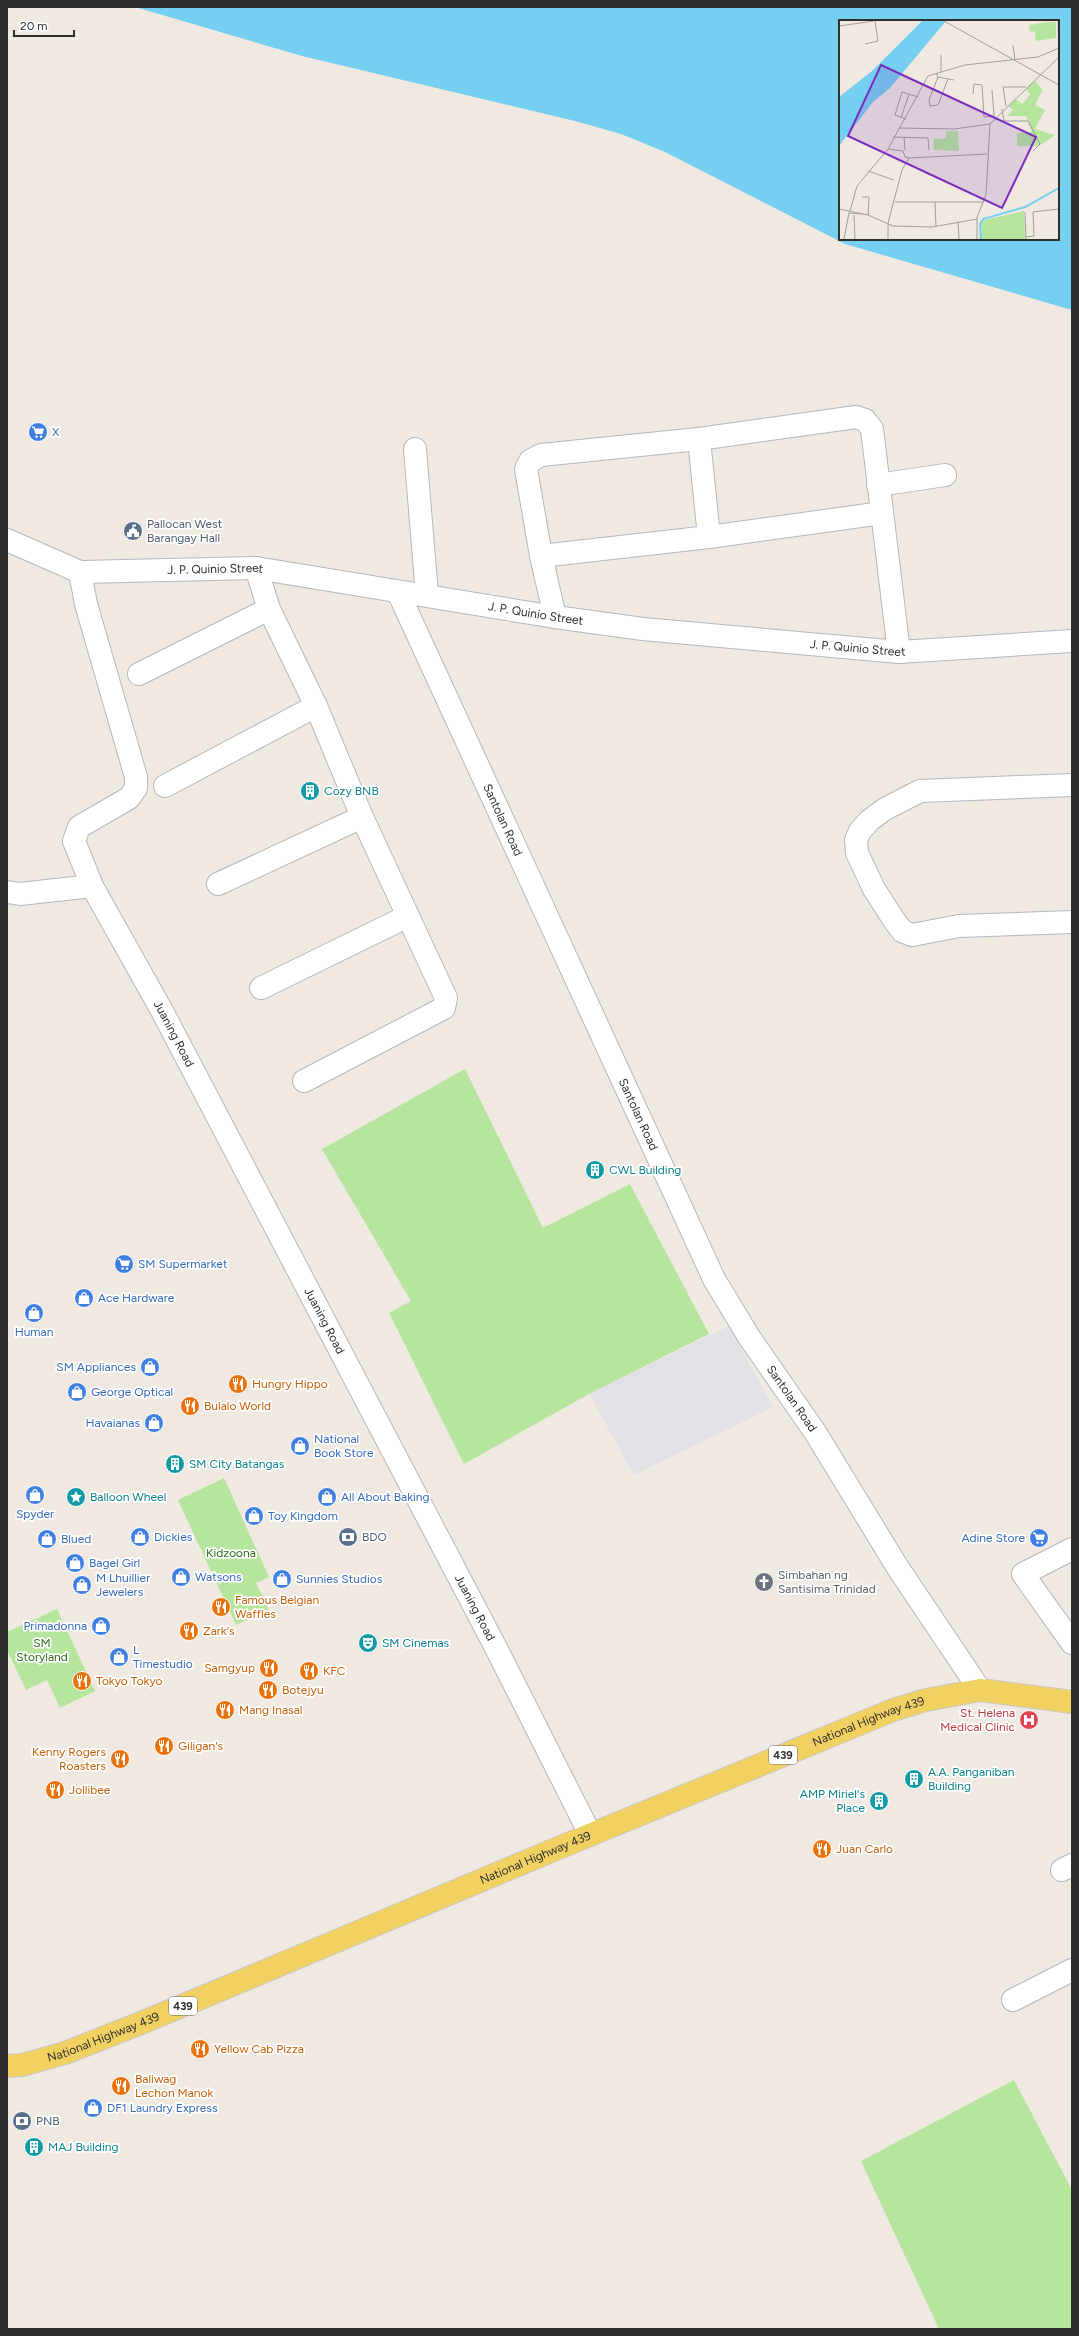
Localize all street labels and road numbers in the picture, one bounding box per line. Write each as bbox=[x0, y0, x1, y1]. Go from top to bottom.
street label: J. P. Quinio Street bbox=[167, 561, 265, 577]
street label: J. P. Quinio Street bbox=[487, 599, 584, 628]
street label: J. P. Quinio Street bbox=[809, 637, 906, 659]
street label: Santolan Road bbox=[480, 782, 526, 858]
street label: Juaning Road bbox=[151, 998, 197, 1069]
street label: Santolan Road bbox=[616, 1076, 661, 1153]
street label: Juaning Road bbox=[301, 1285, 348, 1356]
street label: Santolan Road bbox=[764, 1363, 820, 1435]
street label: Juaning Road bbox=[452, 1572, 498, 1643]
street label: National Highway 439 bbox=[810, 1694, 926, 1749]
road number: 439 bbox=[769, 1746, 797, 1764]
street label: National Highway 439 bbox=[478, 1828, 593, 1887]
road number: 439 bbox=[169, 1997, 197, 2015]
street label: National Highway 439 bbox=[46, 2009, 162, 2065]

